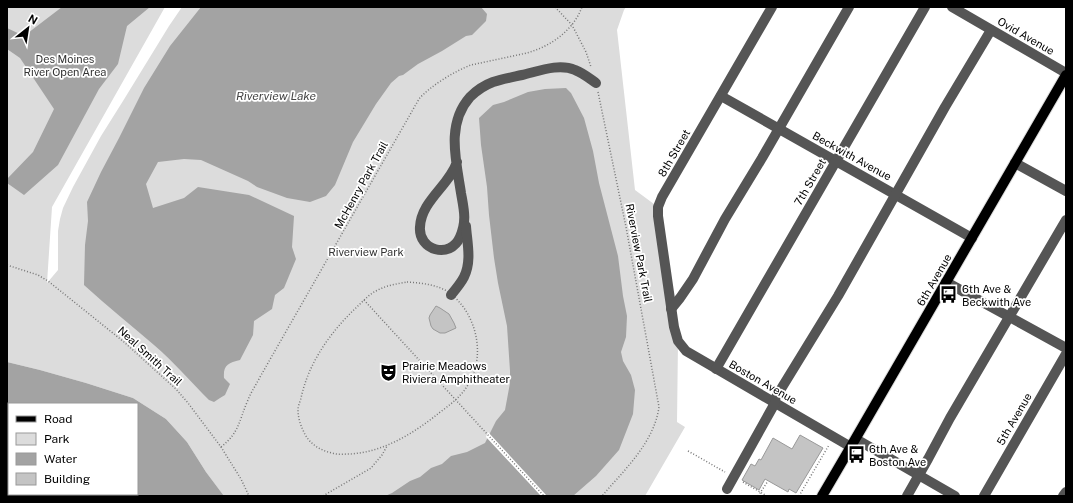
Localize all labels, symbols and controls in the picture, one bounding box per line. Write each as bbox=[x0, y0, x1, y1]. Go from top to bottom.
north arrow bbox=[8, 8, 48, 48]
text: N bbox=[26, 12, 40, 27]
street label: Ovid Avenue bbox=[996, 15, 1056, 57]
park label: Des Moines River Open Area bbox=[24, 53, 106, 78]
water label: Riverview Lake bbox=[236, 89, 317, 103]
street label: 8th Street bbox=[656, 127, 692, 179]
street label: Beckwith Avenue bbox=[810, 129, 894, 183]
street label: McHenry Park Trail bbox=[332, 139, 390, 231]
street label: 7th Street bbox=[792, 156, 828, 208]
street label: Riverview Park Trail bbox=[624, 203, 654, 303]
park label: Riverview Park bbox=[328, 246, 404, 258]
street label: 6th Avenue bbox=[914, 252, 954, 308]
place label: 6th Ave & Beckwith Ave bbox=[962, 283, 1031, 308]
bus stop icon: 6th Ave & Beckwith Ave bbox=[939, 285, 959, 305]
street label: Neal Smith Trail bbox=[116, 324, 184, 388]
street label: Boston Avenue bbox=[727, 358, 799, 406]
place label: Prairie Meadows Riviera Amphitheater bbox=[402, 360, 510, 385]
theatre icon: Prairie Meadows Riviera Amphitheater bbox=[379, 362, 399, 382]
street label: 5th Avenue bbox=[994, 391, 1034, 447]
legend bbox=[8, 403, 138, 495]
text: Road bbox=[44, 412, 72, 426]
text: Park bbox=[44, 432, 70, 446]
place label: 6th Ave & Boston Ave bbox=[869, 443, 926, 468]
bus stop icon: 6th Ave & Boston Ave bbox=[846, 445, 866, 465]
text: Water bbox=[44, 452, 78, 466]
text: Building bbox=[44, 472, 90, 486]

